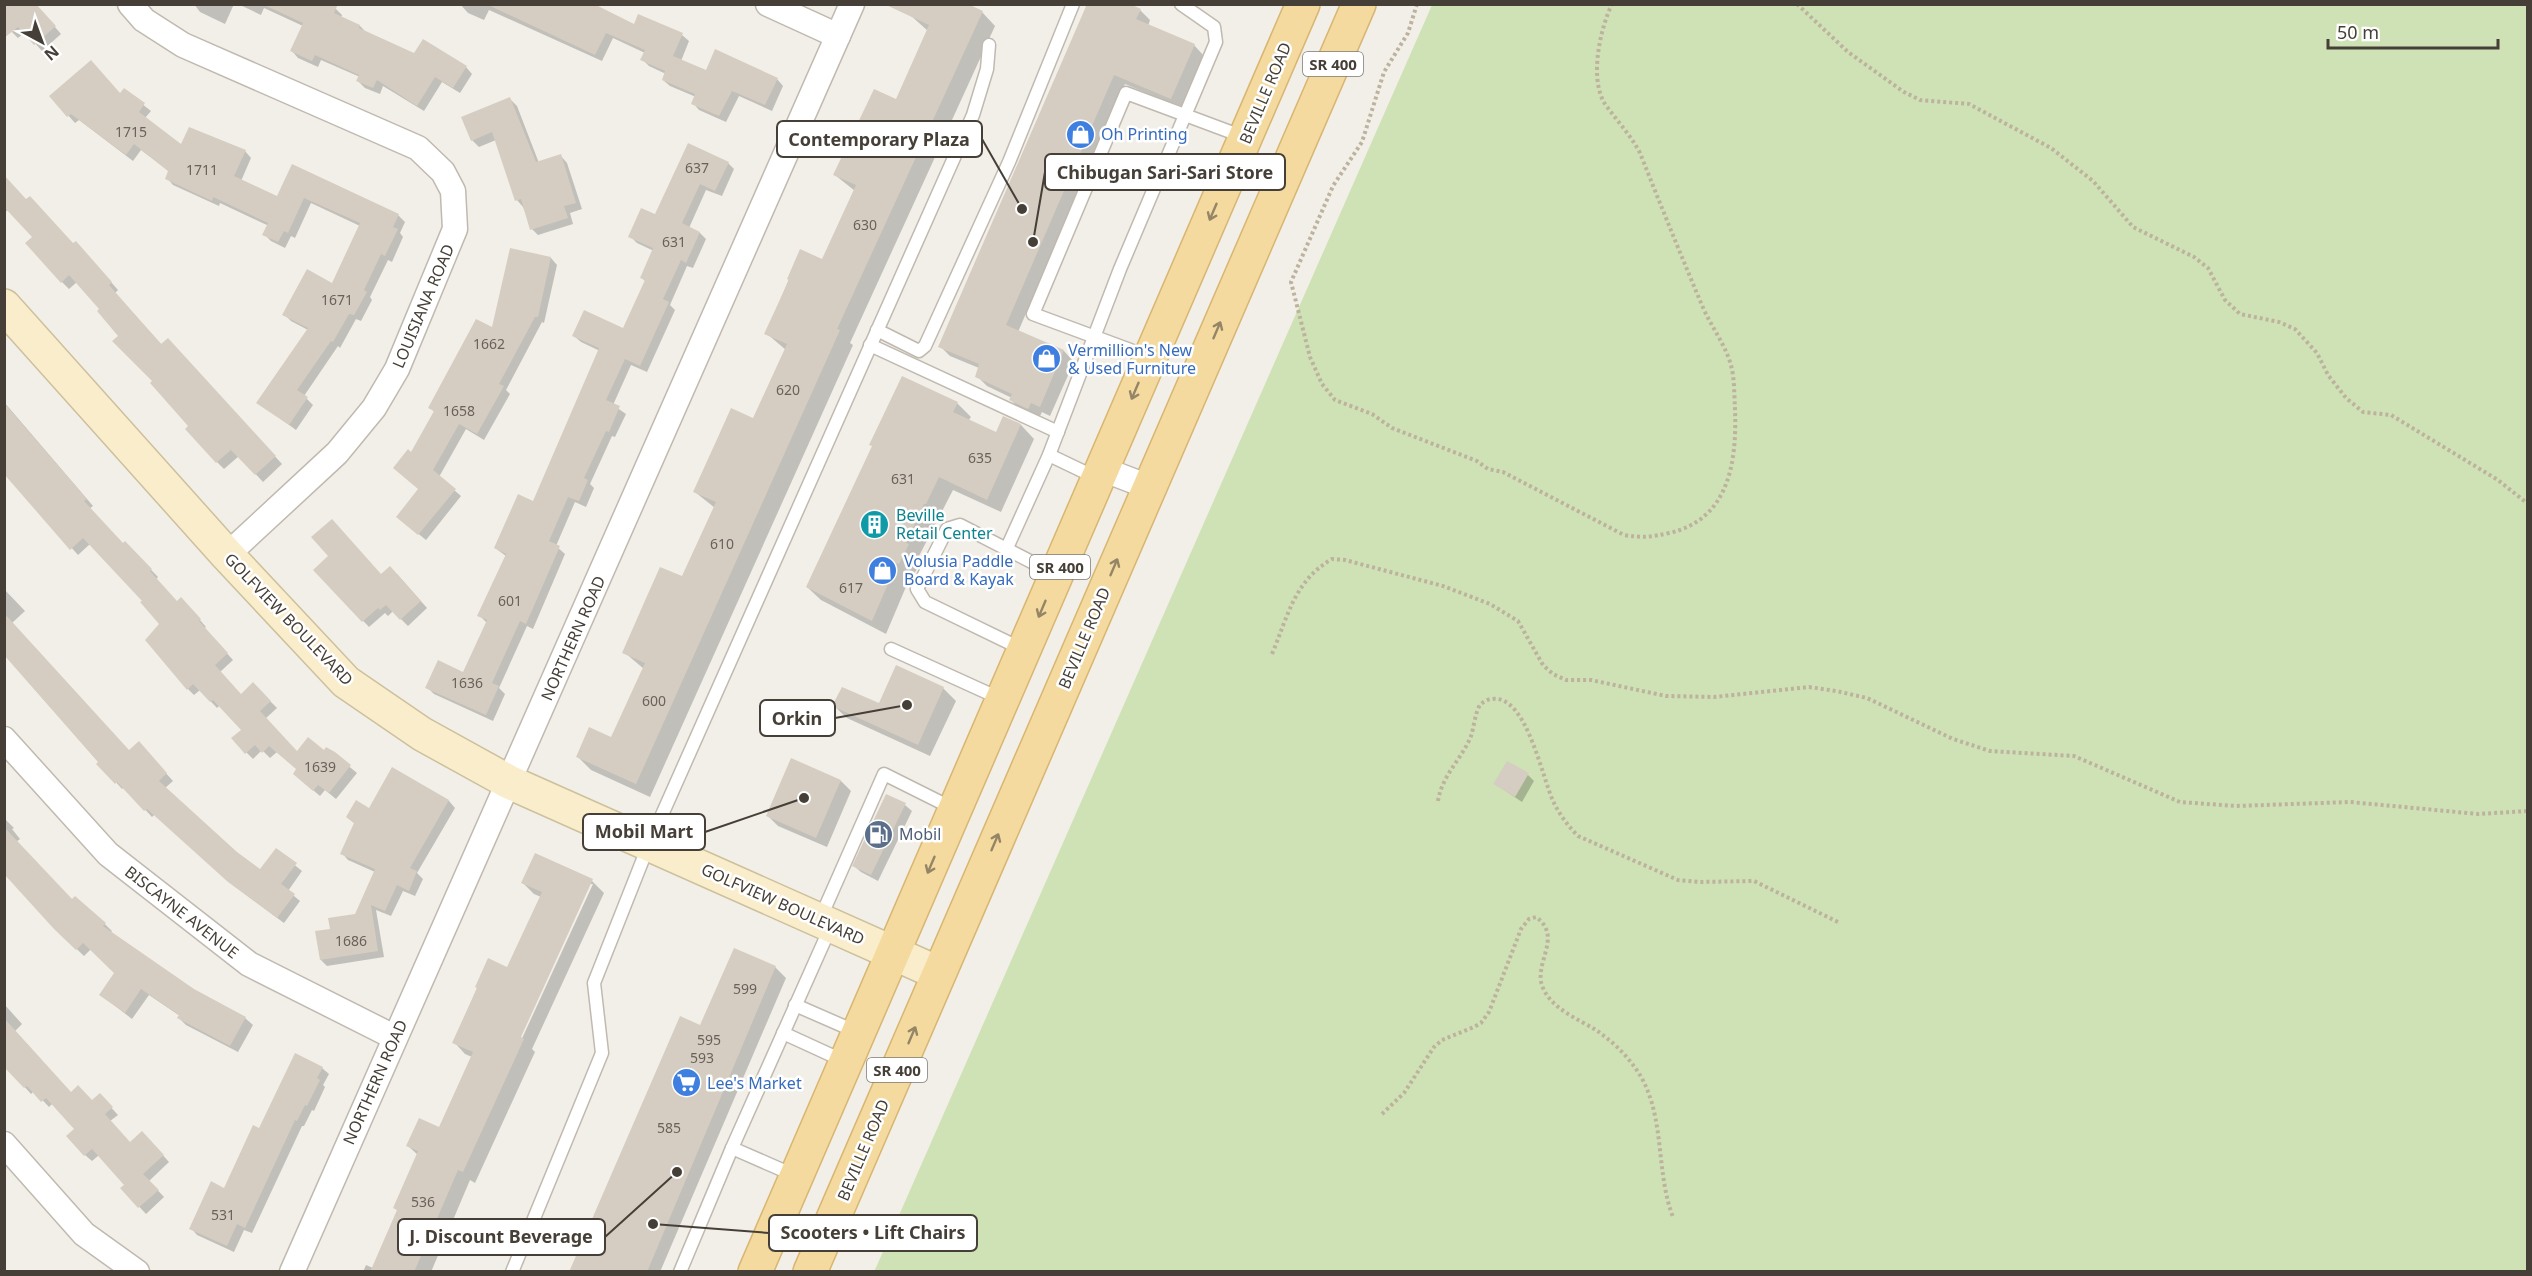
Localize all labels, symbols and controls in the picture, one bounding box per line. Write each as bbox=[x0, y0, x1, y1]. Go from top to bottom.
north arrow bbox=[12, 12, 72, 72]
scale bar bbox=[2328, 12, 2498, 50]
text: 50 m bbox=[2337, 20, 2379, 44]
street label: BEVILLE ROAD bbox=[1234, 39, 1296, 147]
text: N bbox=[40, 41, 64, 66]
road number: SR 400 bbox=[1303, 52, 1363, 76]
shop icon: Oh Printing bbox=[1064, 118, 1096, 150]
callout: Contemporary Plaza bbox=[777, 121, 982, 157]
house number: 1715 bbox=[115, 122, 147, 141]
place label: Oh Printing bbox=[1101, 123, 1187, 145]
text: Contemporary Plaza bbox=[788, 127, 970, 151]
callout: Chibugan Sari-Sari Store bbox=[1045, 154, 1285, 190]
house number: 637 bbox=[685, 158, 709, 177]
house number: 1711 bbox=[186, 160, 218, 179]
text: Chibugan Sari-Sari Store bbox=[1057, 160, 1273, 184]
one-way arrow bbox=[1207, 203, 1218, 221]
house number: 630 bbox=[853, 215, 877, 234]
house number: 631 bbox=[662, 232, 686, 251]
street label: LOUISIANA ROAD bbox=[387, 241, 459, 371]
house number: 1671 bbox=[321, 290, 353, 309]
one-way arrow bbox=[1212, 322, 1223, 340]
house number: 1662 bbox=[473, 334, 505, 353]
place label: Vermillion's New & Used Furniture bbox=[1068, 339, 1196, 379]
shop icon: Vermillion's New & Used Furniture bbox=[1031, 343, 1063, 375]
house number: 620 bbox=[776, 380, 800, 399]
one-way arrow bbox=[1129, 382, 1141, 400]
house number: 1658 bbox=[443, 401, 475, 420]
house number: 635 bbox=[968, 448, 992, 467]
house number: 631 bbox=[891, 469, 915, 488]
place label: Beville Retail Center bbox=[896, 504, 993, 544]
building icon: Beville Retail Center bbox=[859, 508, 891, 540]
house number: 610 bbox=[710, 534, 734, 553]
street label: GOLFVIEW BOULEVARD bbox=[220, 548, 358, 690]
place label: Volusia Paddle Board & Kayak bbox=[904, 550, 1014, 590]
shop icon: Volusia Paddle Board & Kayak bbox=[867, 554, 899, 586]
road number: SR 400 bbox=[1030, 555, 1090, 579]
one-way arrow bbox=[1109, 558, 1120, 577]
street label: NORTHERN ROAD bbox=[536, 572, 610, 704]
house number: 617 bbox=[839, 578, 863, 597]
street label: BEVILLE ROAD bbox=[1053, 584, 1115, 692]
house number: 601 bbox=[498, 591, 522, 610]
one-way arrow bbox=[1035, 600, 1046, 618]
house number: 1636 bbox=[451, 673, 483, 692]
house number: 600 bbox=[642, 691, 666, 710]
callout: Orkin bbox=[760, 700, 835, 736]
text: Orkin bbox=[772, 706, 822, 730]
house number: 1639 bbox=[304, 757, 336, 776]
callout: Mobil Mart bbox=[583, 814, 705, 850]
fuel station icon: Mobil bbox=[862, 818, 894, 850]
text: Mobil Mart bbox=[595, 819, 694, 843]
place label: Mobil bbox=[899, 823, 941, 845]
one-way arrow bbox=[990, 834, 1001, 852]
one-way arrow bbox=[925, 856, 936, 874]
street label: GOLFVIEW BOULEVARD bbox=[698, 858, 868, 950]
street label: BISCAYNE AVENUE bbox=[120, 861, 244, 963]
house number: 1686 bbox=[335, 931, 367, 950]
house number: 599 bbox=[733, 979, 757, 998]
street label: NORTHERN ROAD bbox=[338, 1016, 412, 1148]
one-way arrow bbox=[907, 1026, 918, 1045]
house number: 595 bbox=[697, 1030, 721, 1049]
house number: 593 bbox=[690, 1048, 714, 1067]
road number: SR 400 bbox=[867, 1058, 927, 1082]
supermarket icon: Lee's Market bbox=[670, 1067, 702, 1099]
place label: Lee's Market bbox=[707, 1072, 802, 1094]
street label: BEVILLE ROAD bbox=[832, 1096, 894, 1204]
house number: 585 bbox=[657, 1118, 681, 1137]
house number: 536 bbox=[411, 1192, 435, 1211]
house number: 531 bbox=[211, 1205, 235, 1224]
callout: Scooters • Lift Chairs bbox=[769, 1215, 977, 1251]
callout: J. Discount Beverage bbox=[398, 1219, 605, 1255]
text: Scooters • Lift Chairs bbox=[781, 1220, 965, 1244]
text: J. Discount Beverage bbox=[407, 1224, 593, 1248]

